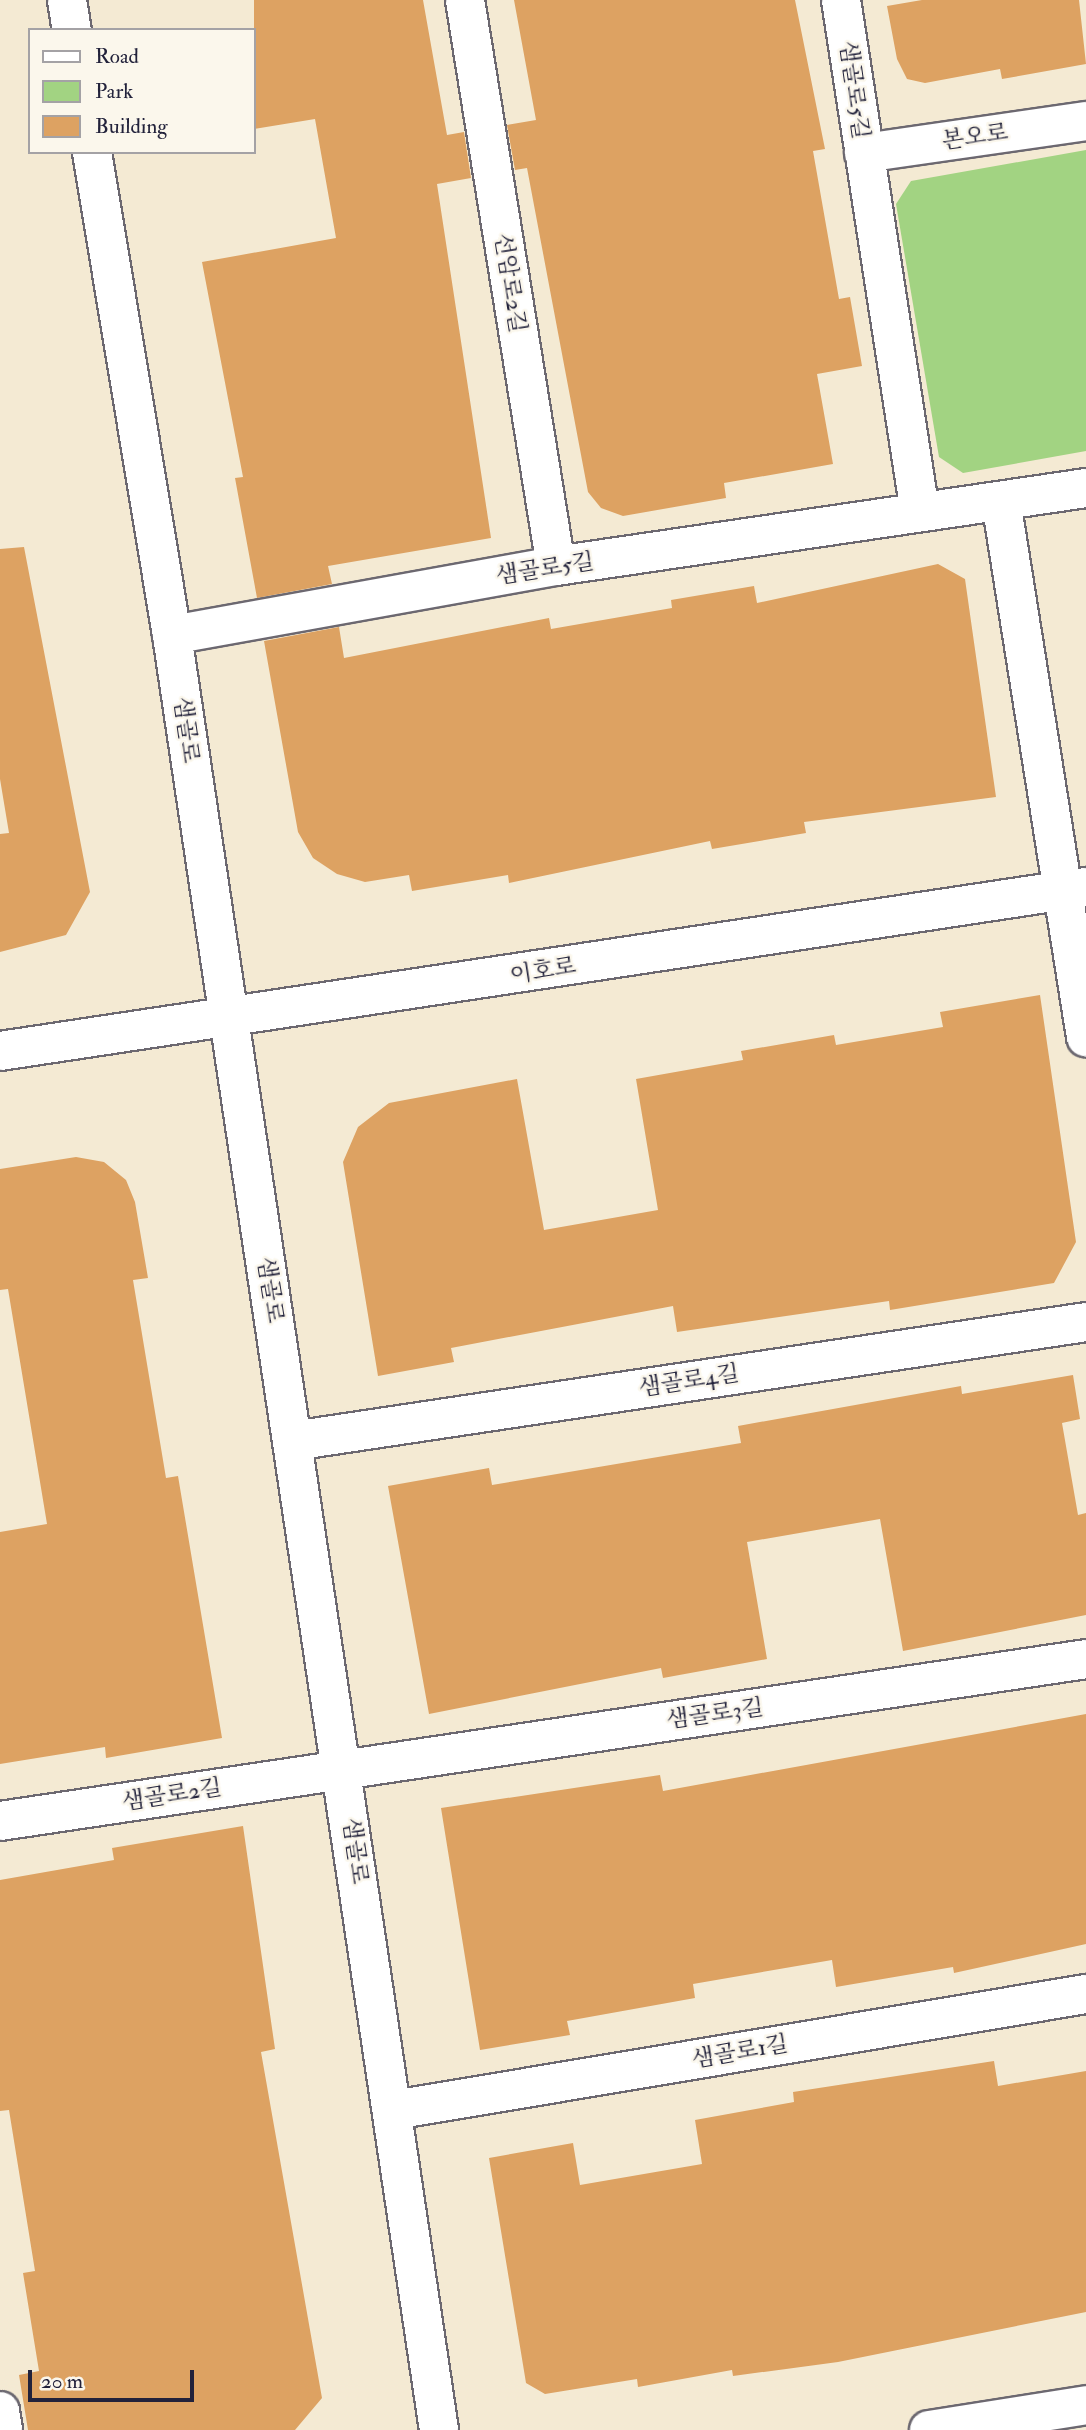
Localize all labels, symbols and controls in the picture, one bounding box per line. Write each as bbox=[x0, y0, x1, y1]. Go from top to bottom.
legend bbox=[28, 28, 256, 154]
street label: 샘골로5길 bbox=[833, 39, 875, 141]
text: Road bbox=[95, 43, 139, 70]
text: Park bbox=[95, 78, 133, 105]
text: Building bbox=[95, 113, 168, 140]
street label: 본오로 bbox=[940, 119, 1010, 155]
street label: 선암로2길 bbox=[489, 231, 531, 335]
street label: 샘골로5길 bbox=[494, 548, 596, 590]
street label: 샘골로 bbox=[168, 695, 204, 765]
street label: 이호로 bbox=[508, 952, 578, 990]
street label: 샘골로 bbox=[251, 1255, 289, 1325]
street label: 샘골로4길 bbox=[637, 1359, 741, 1403]
street label: 샘골로3길 bbox=[665, 1694, 765, 1734]
street label: 샘골로2길 bbox=[120, 1774, 224, 1816]
street label: 샘골로 bbox=[337, 1816, 373, 1886]
street label: 샘골로1길 bbox=[690, 2030, 790, 2074]
scale bar bbox=[32, 2356, 198, 2400]
text: 20 m bbox=[41, 2368, 83, 2395]

